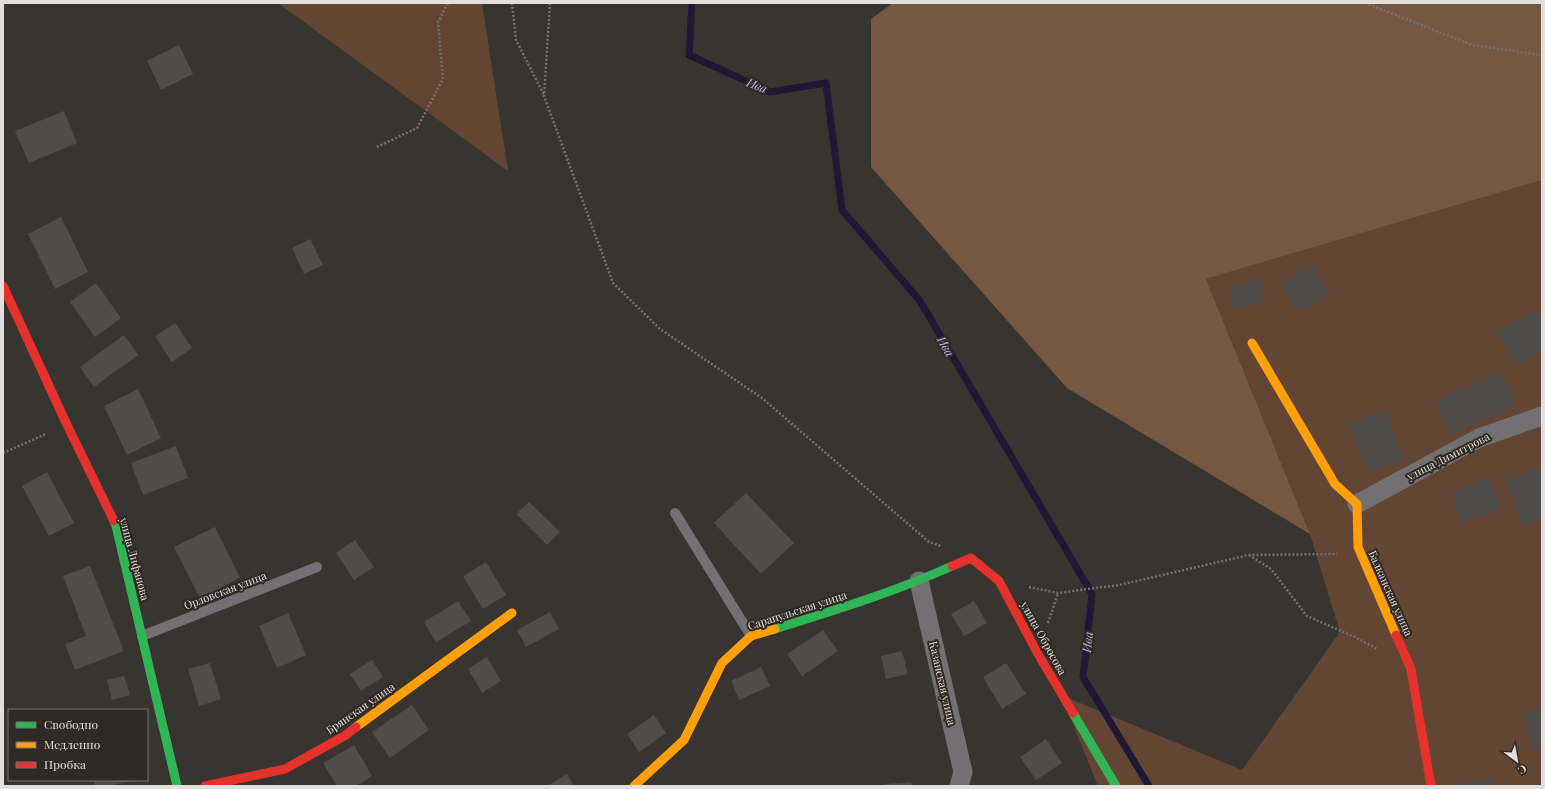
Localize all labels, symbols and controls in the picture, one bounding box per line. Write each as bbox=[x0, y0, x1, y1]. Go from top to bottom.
water label: Ива bbox=[743, 73, 770, 96]
water label: Ива bbox=[933, 332, 958, 359]
street label: улица Димитрова bbox=[1403, 428, 1492, 484]
street label: улица Лифанова bbox=[116, 515, 153, 603]
street label: Балканская улица bbox=[1365, 548, 1417, 639]
street label: Орловская улица bbox=[181, 567, 269, 613]
street label: Сарапульская улица bbox=[746, 587, 849, 633]
street label: улица Обросова bbox=[1017, 598, 1071, 678]
water label: Ива bbox=[1078, 631, 1096, 654]
street label: Казанская улица bbox=[926, 640, 960, 727]
street label: Брянская улица bbox=[323, 678, 398, 737]
legend bbox=[8, 709, 148, 781]
text: Свободно bbox=[44, 716, 99, 732]
text: Медленно bbox=[44, 736, 101, 752]
north arrow bbox=[1497, 741, 1537, 781]
text: Пробка bbox=[44, 756, 86, 772]
text: С bbox=[1515, 761, 1530, 778]

